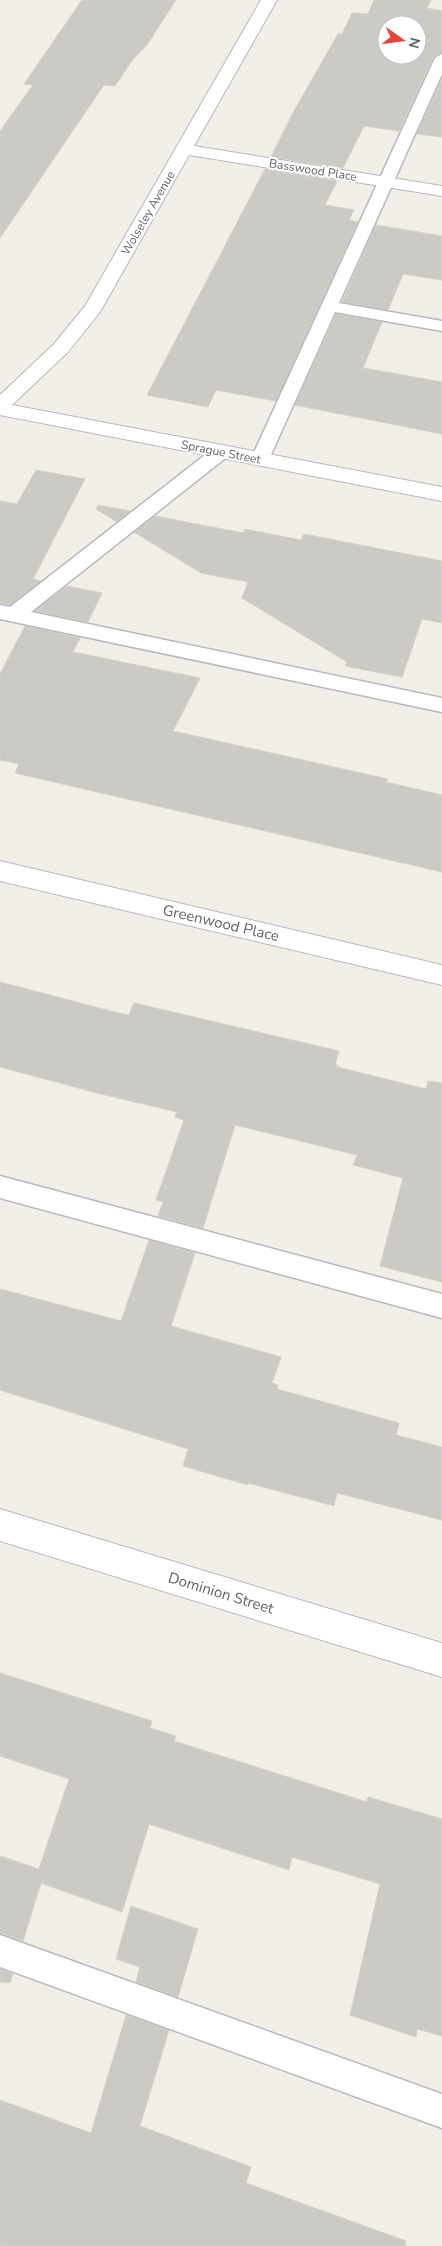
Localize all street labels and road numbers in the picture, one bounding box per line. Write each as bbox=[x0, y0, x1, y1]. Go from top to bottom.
street label: Basswood Place bbox=[268, 155, 358, 185]
street label: Wolseley Avenue bbox=[117, 168, 179, 258]
street label: Sprague Street bbox=[180, 436, 263, 468]
street label: Greenwood Place bbox=[161, 900, 281, 946]
street label: Dominion Street bbox=[166, 1567, 277, 1619]

